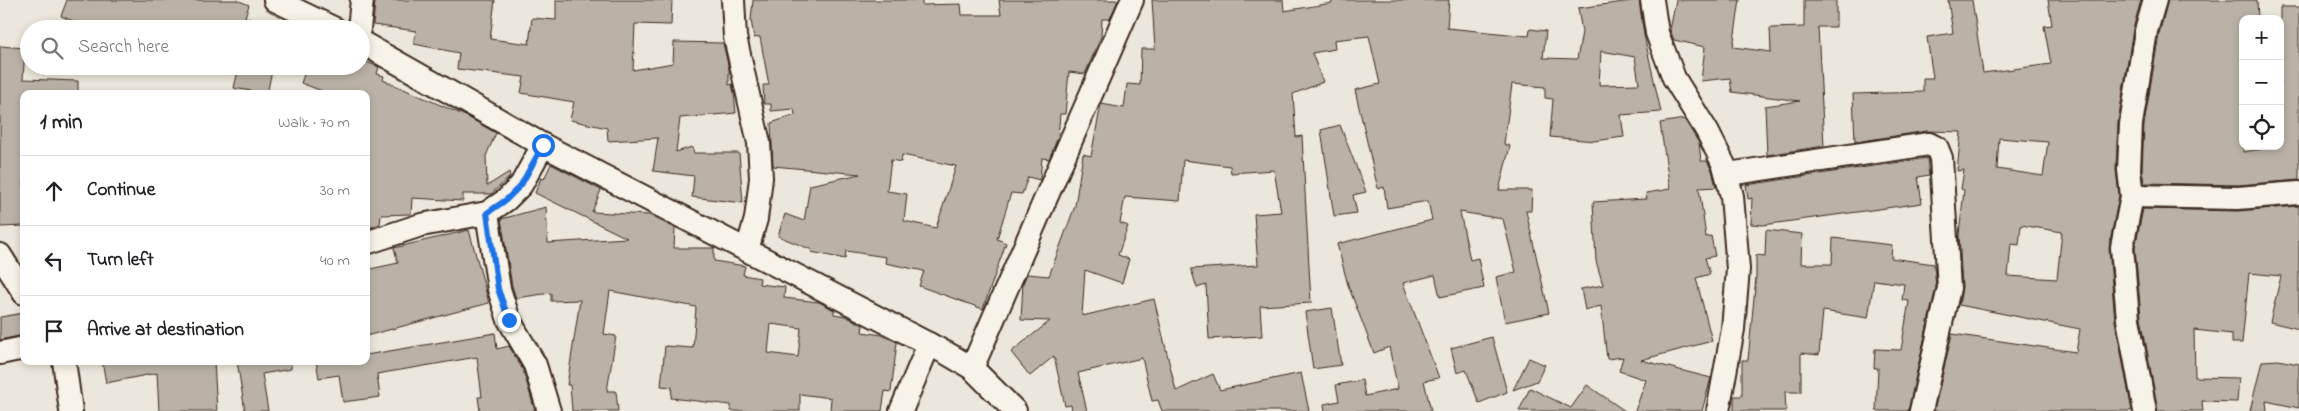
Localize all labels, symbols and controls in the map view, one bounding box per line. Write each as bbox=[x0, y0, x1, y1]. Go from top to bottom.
map controls bbox=[2239, 15, 2284, 150]
button: + bbox=[2239, 15, 2284, 60]
search box bbox=[20, 20, 370, 75]
icon: search bbox=[38, 34, 66, 62]
text: Search here bbox=[78, 34, 169, 61]
button: − bbox=[2239, 60, 2284, 105]
button: locate bbox=[2239, 105, 2284, 150]
text: 1 min bbox=[40, 108, 82, 138]
text: Walk · 70 m bbox=[278, 111, 350, 135]
route start bbox=[532, 134, 555, 157]
icon: ahead bbox=[40, 177, 68, 205]
text: Continue bbox=[87, 177, 155, 204]
text: 30 m bbox=[320, 179, 350, 203]
icon: left bbox=[40, 247, 68, 275]
text: Turn left bbox=[87, 247, 154, 274]
text: 40 m bbox=[320, 249, 350, 273]
route end bbox=[498, 309, 521, 332]
icon: arrive bbox=[40, 317, 68, 345]
text: Arrive at destination bbox=[87, 317, 244, 344]

